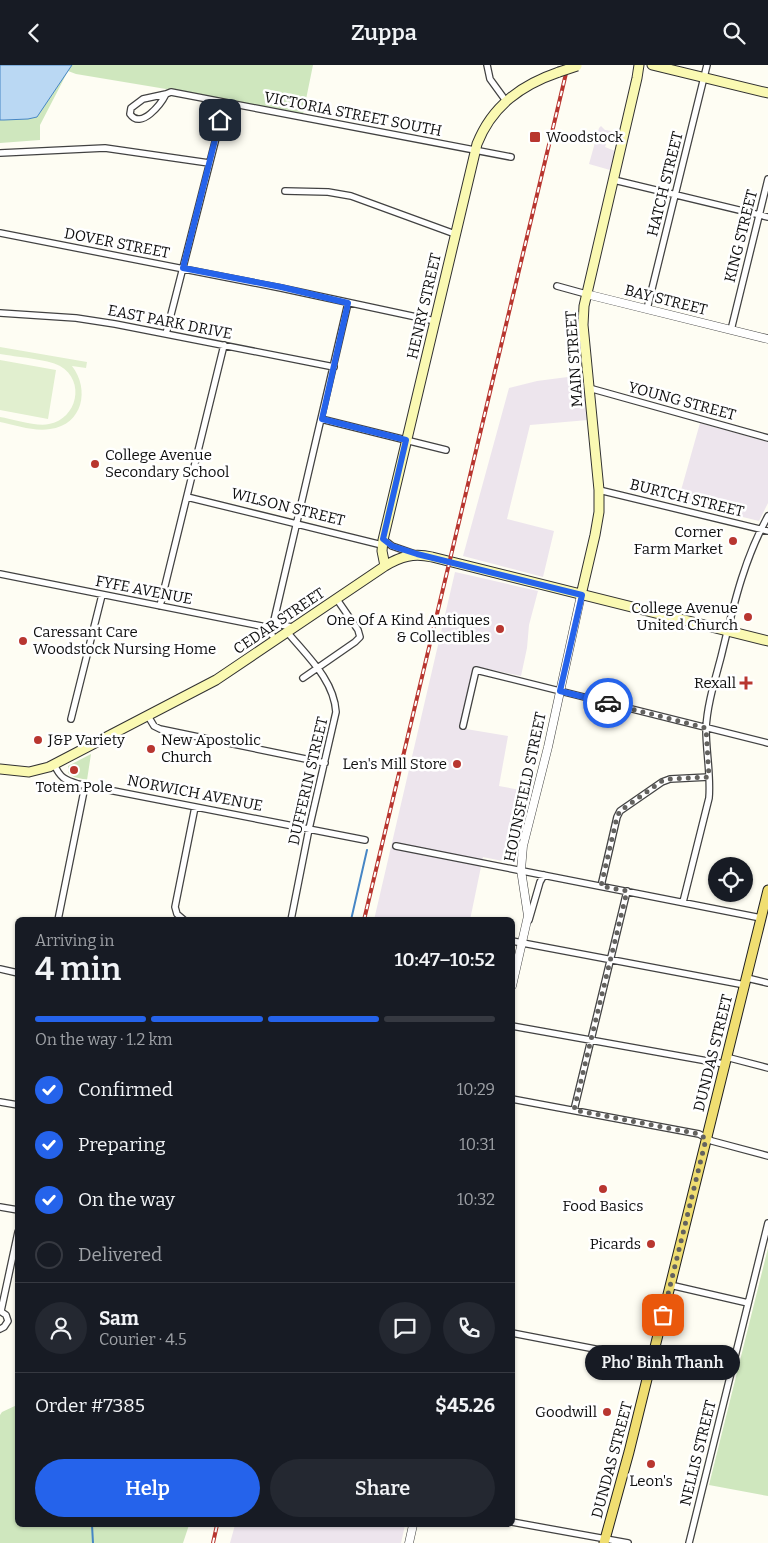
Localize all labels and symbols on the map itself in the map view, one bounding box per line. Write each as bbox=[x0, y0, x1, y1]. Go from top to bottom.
street label: VICTORIA STREET SOUTH bbox=[263, 88, 443, 140]
pin bbox=[199, 99, 241, 141]
place label: Woodstock bbox=[546, 128, 624, 146]
street label: HATCH STREET bbox=[643, 129, 687, 238]
marker: Woodstock bbox=[528, 130, 542, 144]
street label: KING STREET bbox=[721, 188, 761, 284]
street label: DOVER STREET bbox=[63, 224, 171, 262]
street label: HENRY STREET bbox=[403, 251, 445, 361]
street label: BAY STREET bbox=[623, 281, 709, 319]
street label: EAST PARK DRIVE bbox=[106, 301, 234, 343]
street label: MAIN STREET bbox=[562, 310, 586, 408]
street label: YOUNG STREET bbox=[626, 378, 738, 424]
place label: College Avenue Secondary School bbox=[105, 446, 229, 481]
marker: College Avenue Secondary School bbox=[89, 458, 101, 470]
street label: BURTCH STREET bbox=[628, 475, 746, 521]
street label: WILSON STREET bbox=[229, 484, 347, 530]
place label: Corner Farm Market bbox=[634, 523, 724, 558]
marker: Corner Farm Market bbox=[727, 535, 739, 547]
street label: FYFE AVENUE bbox=[94, 572, 194, 608]
street label: CEDAR STREET bbox=[230, 584, 328, 658]
place label: College Avenue United Church bbox=[631, 599, 739, 634]
place label: One Of A Kind Antiques & Collectibles bbox=[326, 611, 490, 646]
marker: College Avenue United Church bbox=[742, 611, 754, 623]
place label: Caressant Care Woodstock Nursing Home bbox=[33, 623, 216, 658]
marker: One Of A Kind Antiques & Collectibles bbox=[494, 623, 506, 635]
marker: Caressant Care Woodstock Nursing Home bbox=[17, 635, 29, 647]
place label: Rexall bbox=[694, 674, 736, 692]
marker: Rexall bbox=[740, 677, 752, 689]
courier bbox=[583, 678, 633, 728]
street label: HOUNSFIELD STREET bbox=[500, 710, 550, 864]
street label: DUFFERIN STREET bbox=[284, 715, 332, 847]
place label: J&P Variety bbox=[47, 731, 125, 749]
place label: New Apostolic Church bbox=[161, 731, 261, 766]
marker: J&P Variety bbox=[32, 734, 44, 746]
marker: New Apostolic Church bbox=[145, 743, 157, 755]
place label: Len's Mill Store bbox=[342, 755, 447, 773]
marker: Len's Mill Store bbox=[451, 758, 463, 770]
marker: Totem Pole bbox=[68, 764, 80, 776]
street label: NORWICH AVENUE bbox=[126, 771, 264, 815]
place label: Totem Pole bbox=[35, 778, 113, 796]
street label: DUNDAS STREET bbox=[690, 992, 736, 1113]
marker: Food Basics bbox=[597, 1183, 609, 1195]
place label: Food Basics bbox=[563, 1197, 643, 1215]
place label: Picards bbox=[590, 1235, 641, 1253]
marker: Picards bbox=[645, 1238, 657, 1250]
pin bbox=[642, 1294, 684, 1336]
callout: Pho' Binh Thanh bbox=[586, 1345, 740, 1380]
street label: NELLIS STREET bbox=[676, 1398, 720, 1508]
street label: DUNDAS STREET bbox=[588, 1400, 636, 1520]
place label: Goodwill bbox=[535, 1403, 597, 1421]
marker: Goodwill bbox=[601, 1406, 613, 1418]
marker: Leon's bbox=[645, 1458, 657, 1470]
place label: Leon's bbox=[629, 1472, 673, 1490]

